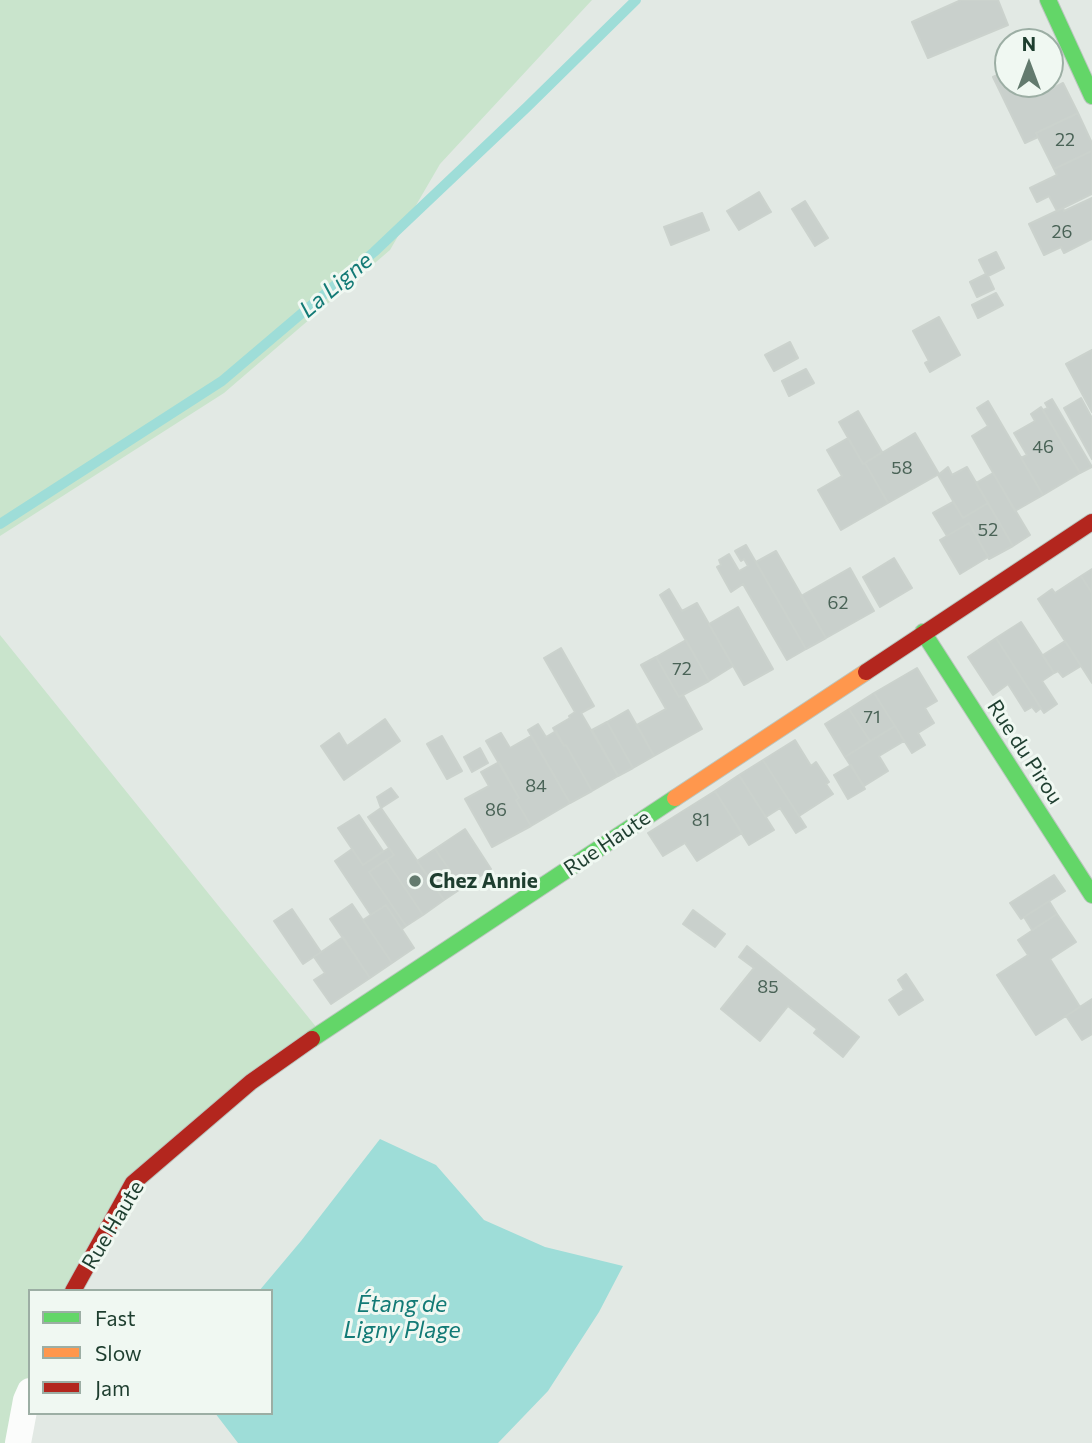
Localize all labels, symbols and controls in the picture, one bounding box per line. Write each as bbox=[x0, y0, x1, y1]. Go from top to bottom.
north arrow bbox=[994, 28, 1064, 98]
text: N bbox=[1022, 32, 1036, 55]
house number: 22 bbox=[1055, 129, 1075, 151]
house number: 26 bbox=[1052, 221, 1072, 243]
water label: La Ligne bbox=[294, 247, 378, 323]
house number: 46 bbox=[1032, 436, 1054, 458]
house number: 58 bbox=[891, 457, 913, 479]
house number: 52 bbox=[978, 519, 998, 541]
house number: 62 bbox=[828, 592, 848, 614]
house number: 72 bbox=[672, 658, 692, 680]
street label: Rue du Pirou bbox=[982, 695, 1068, 809]
house number: 71 bbox=[863, 706, 881, 728]
house number: 84 bbox=[525, 775, 547, 797]
house number: 86 bbox=[485, 799, 507, 821]
street label: Rue Haute bbox=[559, 805, 655, 881]
house number: 81 bbox=[692, 809, 710, 831]
place label: Chez Annie bbox=[429, 868, 538, 894]
marker: Chez Annie bbox=[407, 873, 423, 889]
house number: 85 bbox=[757, 976, 779, 998]
street label: Rue Haute bbox=[77, 1176, 149, 1274]
legend bbox=[28, 1289, 273, 1415]
water label: Étang de Ligny Plage bbox=[343, 1290, 461, 1344]
text: Fast bbox=[95, 1305, 136, 1330]
text: Slow bbox=[95, 1340, 142, 1365]
text: Jam bbox=[95, 1375, 130, 1400]

